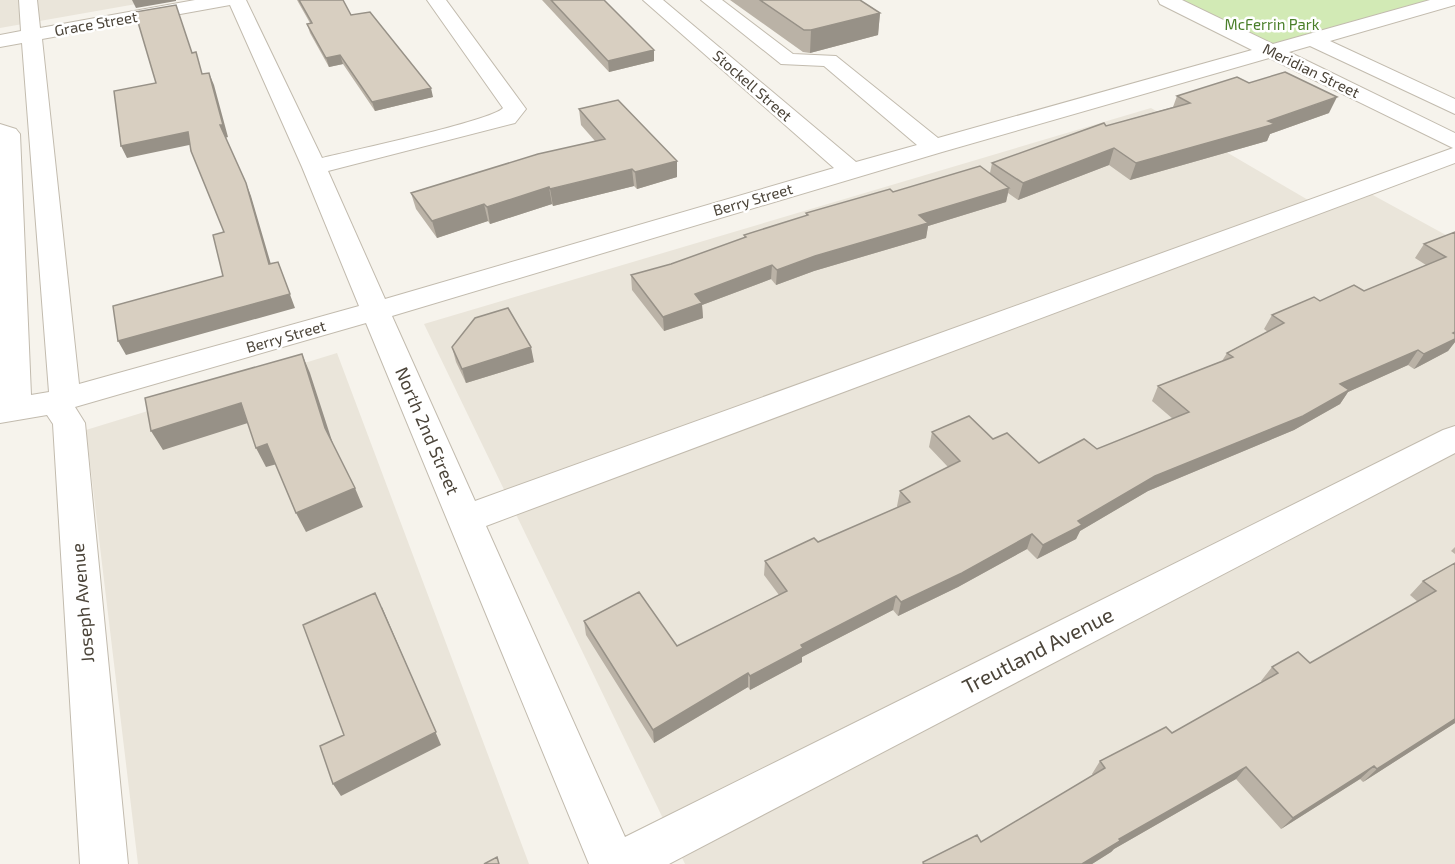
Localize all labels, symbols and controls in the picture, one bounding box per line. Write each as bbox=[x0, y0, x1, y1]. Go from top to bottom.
street label: Grace Street bbox=[53, 7, 139, 39]
park label: McFerrin Park bbox=[1225, 15, 1320, 33]
street label: Meridian Street bbox=[1260, 39, 1363, 101]
street label: Stockell Street bbox=[709, 46, 796, 125]
street label: Berry Street bbox=[711, 179, 795, 219]
street label: Berry Street bbox=[244, 316, 328, 356]
street label: North 2nd Street bbox=[391, 364, 465, 498]
street label: Joseph Avenue bbox=[66, 542, 98, 664]
street label: Treutland Avenue bbox=[958, 601, 1117, 699]

